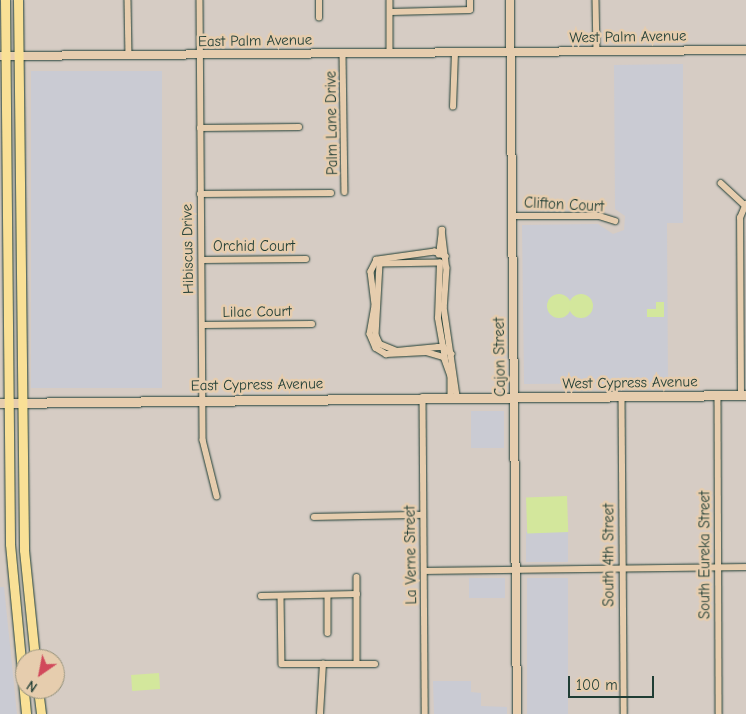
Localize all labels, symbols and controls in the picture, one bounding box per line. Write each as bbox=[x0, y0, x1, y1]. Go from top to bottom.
street label: West Palm Avenue bbox=[569, 27, 687, 47]
street label: East Palm Avenue bbox=[198, 31, 312, 51]
street label: Palm Lane Drive bbox=[322, 71, 342, 175]
street label: Clifton Court bbox=[523, 194, 605, 216]
street label: Hibiscus Drive bbox=[178, 204, 198, 294]
street label: Orchid Court bbox=[213, 238, 295, 256]
street label: Lilac Court bbox=[222, 302, 292, 322]
street label: Cajon Street bbox=[490, 317, 510, 397]
street label: West Cypress Avenue bbox=[562, 373, 698, 393]
street label: East Cypress Avenue bbox=[191, 375, 323, 395]
street label: South Eureka Street bbox=[696, 491, 714, 619]
street label: South 4th Street bbox=[600, 503, 618, 607]
street label: La Verne Street bbox=[401, 505, 421, 605]
north arrow bbox=[15, 649, 65, 699]
scale bar bbox=[571, 666, 657, 698]
text: 100 m bbox=[576, 676, 618, 694]
text: N bbox=[24, 677, 41, 696]

